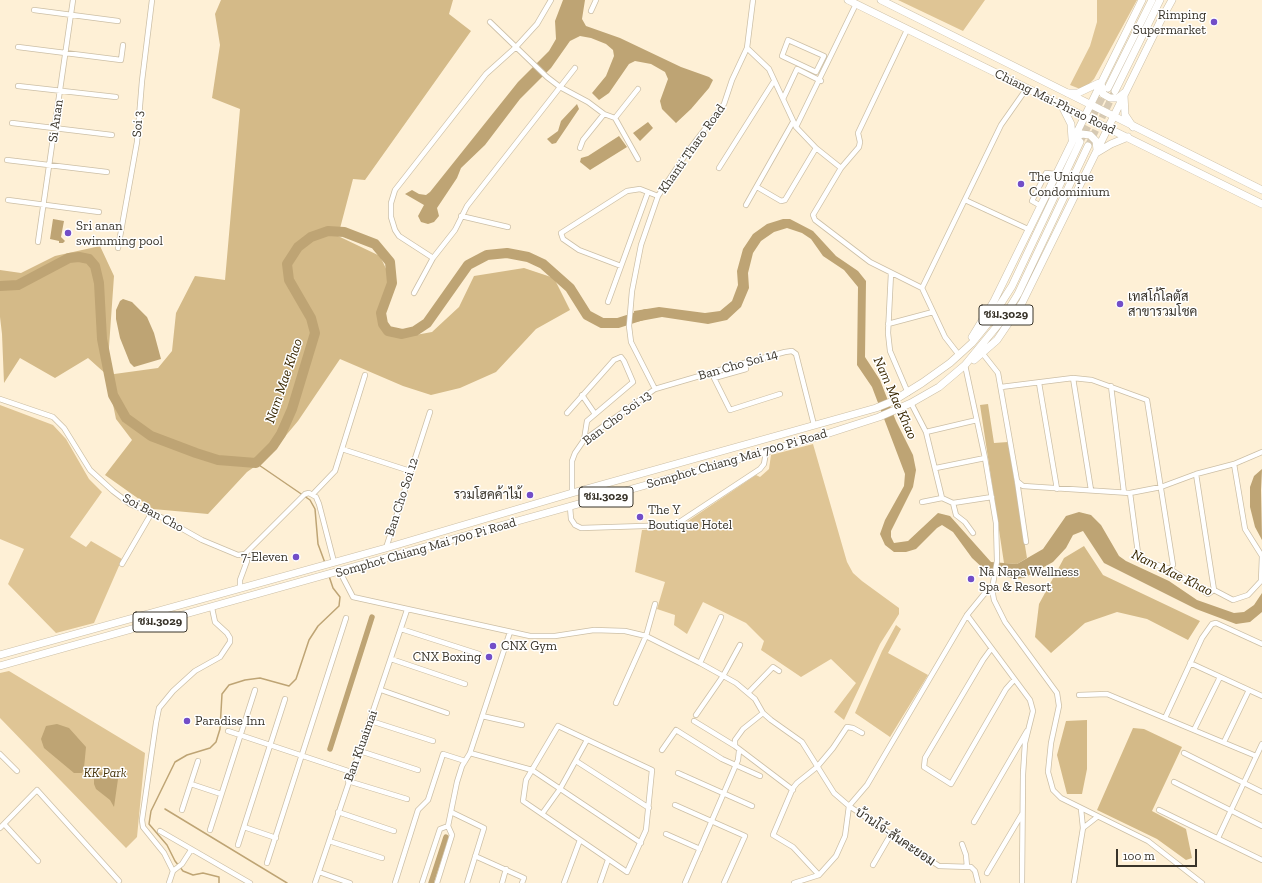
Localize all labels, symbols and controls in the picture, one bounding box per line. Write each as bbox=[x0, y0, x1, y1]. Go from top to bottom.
place label: Rimping Supermarket bbox=[1133, 7, 1206, 38]
marker: Rimping Supermarket bbox=[1209, 17, 1219, 27]
street label: Chiang Mai-Phrao Road bbox=[992, 66, 1118, 138]
street label: Si Anan bbox=[45, 99, 67, 143]
street label: Khanti Tharo Road bbox=[655, 101, 729, 197]
street label: Soi 3 bbox=[129, 110, 147, 138]
place label: The Unique Condominium bbox=[1029, 169, 1110, 200]
marker: The Unique Condominium bbox=[1016, 179, 1026, 189]
place label: Sri anan swimming pool bbox=[76, 218, 163, 249]
marker: Sri anan swimming pool bbox=[63, 228, 73, 238]
place label: เทสโก้โลตัส สาขารวมโชค bbox=[1128, 289, 1197, 320]
marker: เทสโก้โลตัส สาขารวมโชค bbox=[1115, 299, 1125, 309]
road number: ชม.3029 bbox=[979, 305, 1033, 325]
water label: Nam Mae Khao bbox=[262, 336, 306, 426]
street label: Ban Cho Soi 14 bbox=[696, 346, 780, 384]
water label: Nam Mae Khao bbox=[869, 354, 921, 442]
street label: Ban Cho Soi 13 bbox=[580, 387, 654, 449]
street label: Somphot Chiang Mai 700 Pi Road bbox=[645, 426, 829, 492]
street label: Ban Cho Soi 12 bbox=[382, 456, 422, 538]
place label: รวมโฮคค้าไม้ bbox=[454, 487, 522, 503]
road number: ชม.3029 bbox=[579, 487, 633, 507]
street label: Soi Ban Cho bbox=[120, 490, 186, 536]
marker: รวมโฮคค้าไม้ bbox=[525, 490, 535, 500]
place label: The Y Boutique Hotel bbox=[648, 502, 732, 533]
marker: The Y Boutique Hotel bbox=[635, 512, 645, 522]
street label: Somphot Chiang Mai 700 Pi Road bbox=[334, 515, 518, 581]
water label: Nam Mae Khao bbox=[1129, 546, 1215, 600]
place label: 7-Eleven bbox=[241, 549, 288, 565]
marker: 7-Eleven bbox=[291, 552, 301, 562]
place label: Na Napa Wellness Spa & Resort bbox=[979, 564, 1079, 595]
marker: Na Napa Wellness Spa & Resort bbox=[966, 574, 976, 584]
road number: ชม.3029 bbox=[133, 612, 187, 632]
place label: CNX Gym bbox=[501, 638, 557, 654]
marker: CNX Gym bbox=[488, 641, 498, 651]
place label: CNX Boxing bbox=[413, 649, 481, 665]
marker: CNX Boxing bbox=[484, 652, 494, 662]
street label: Ban Kluaimai bbox=[341, 708, 381, 784]
place label: Paradise Inn bbox=[195, 713, 265, 729]
marker: Paradise Inn bbox=[182, 716, 192, 726]
park label: KK Park bbox=[84, 765, 126, 781]
street label: บ้านโจ้-สันคะยอม bbox=[852, 804, 938, 870]
scale bar bbox=[1118, 841, 1199, 867]
text: 100 m bbox=[1123, 849, 1155, 863]

